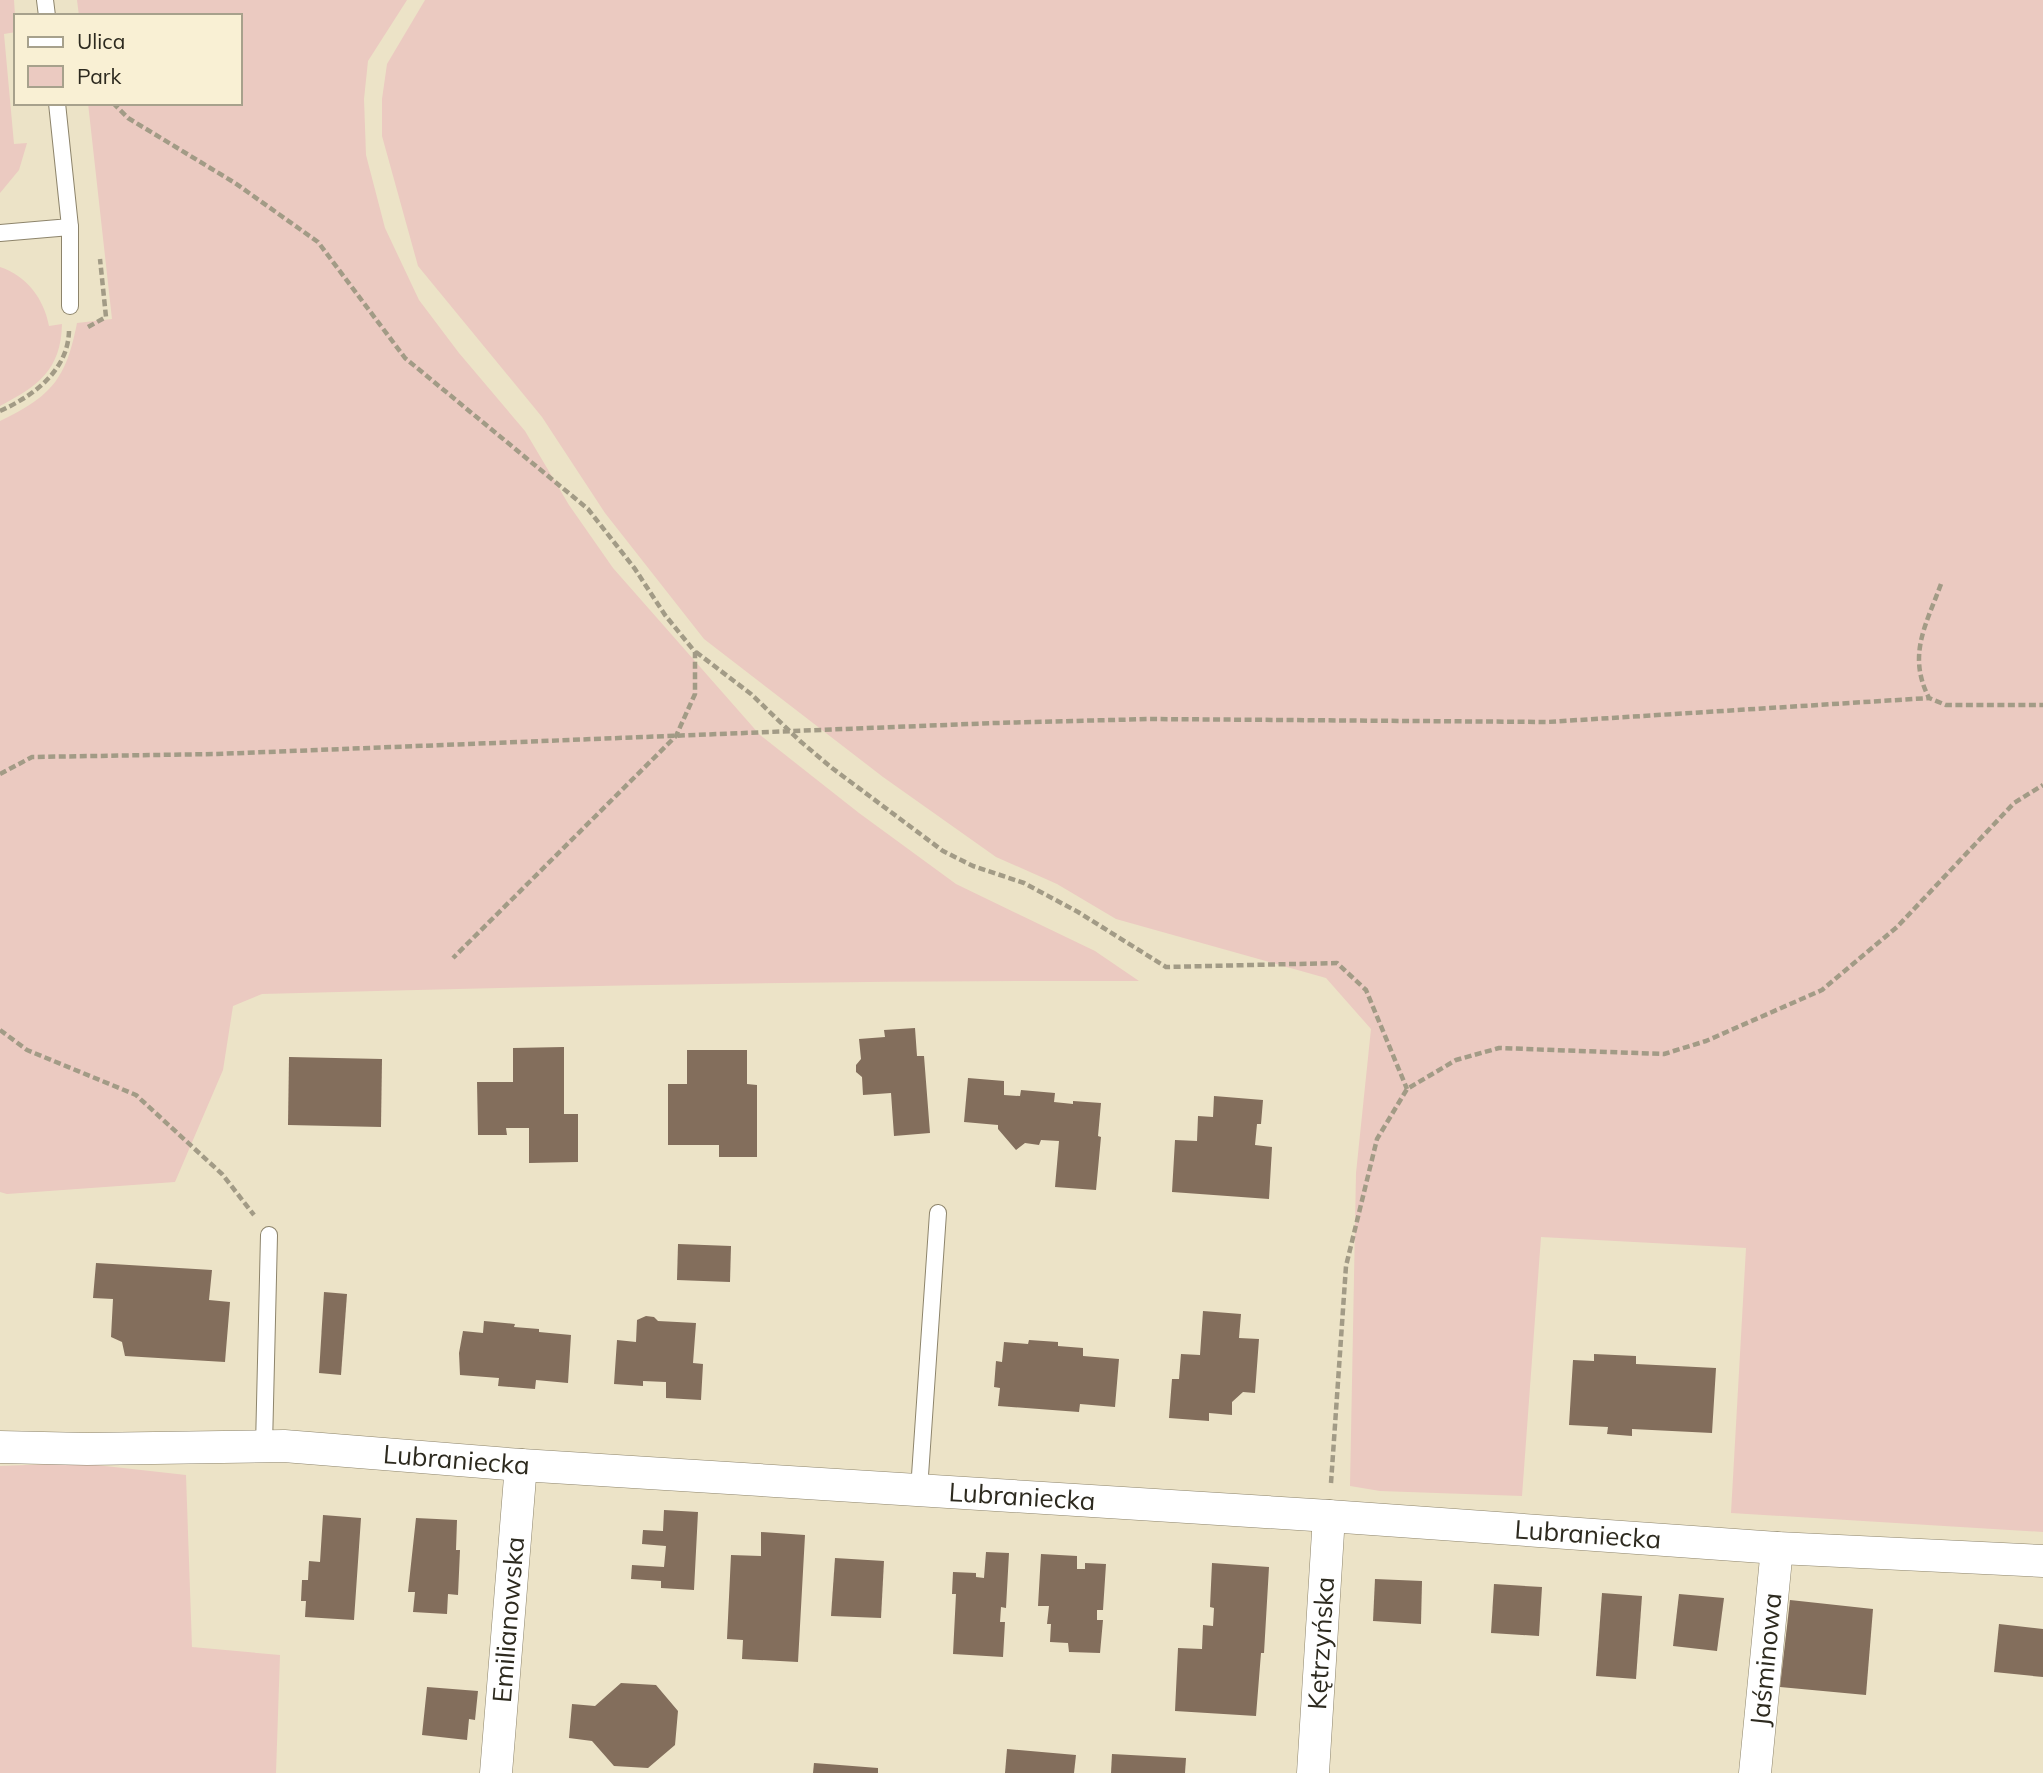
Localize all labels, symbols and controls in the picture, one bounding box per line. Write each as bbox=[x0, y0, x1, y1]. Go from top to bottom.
legend bbox=[14, 14, 242, 105]
text: Ulica bbox=[77, 28, 125, 54]
text: Park bbox=[77, 63, 121, 89]
street label: Lubraniecka bbox=[382, 1437, 531, 1482]
street label: Lubraniecka bbox=[948, 1475, 1097, 1517]
street label: Lubraniecka bbox=[1514, 1512, 1662, 1556]
street label: Emilianowska bbox=[485, 1535, 531, 1704]
street label: Kętrzyńska bbox=[1300, 1576, 1341, 1711]
street label: Jaśminowa bbox=[1743, 1591, 1789, 1728]

